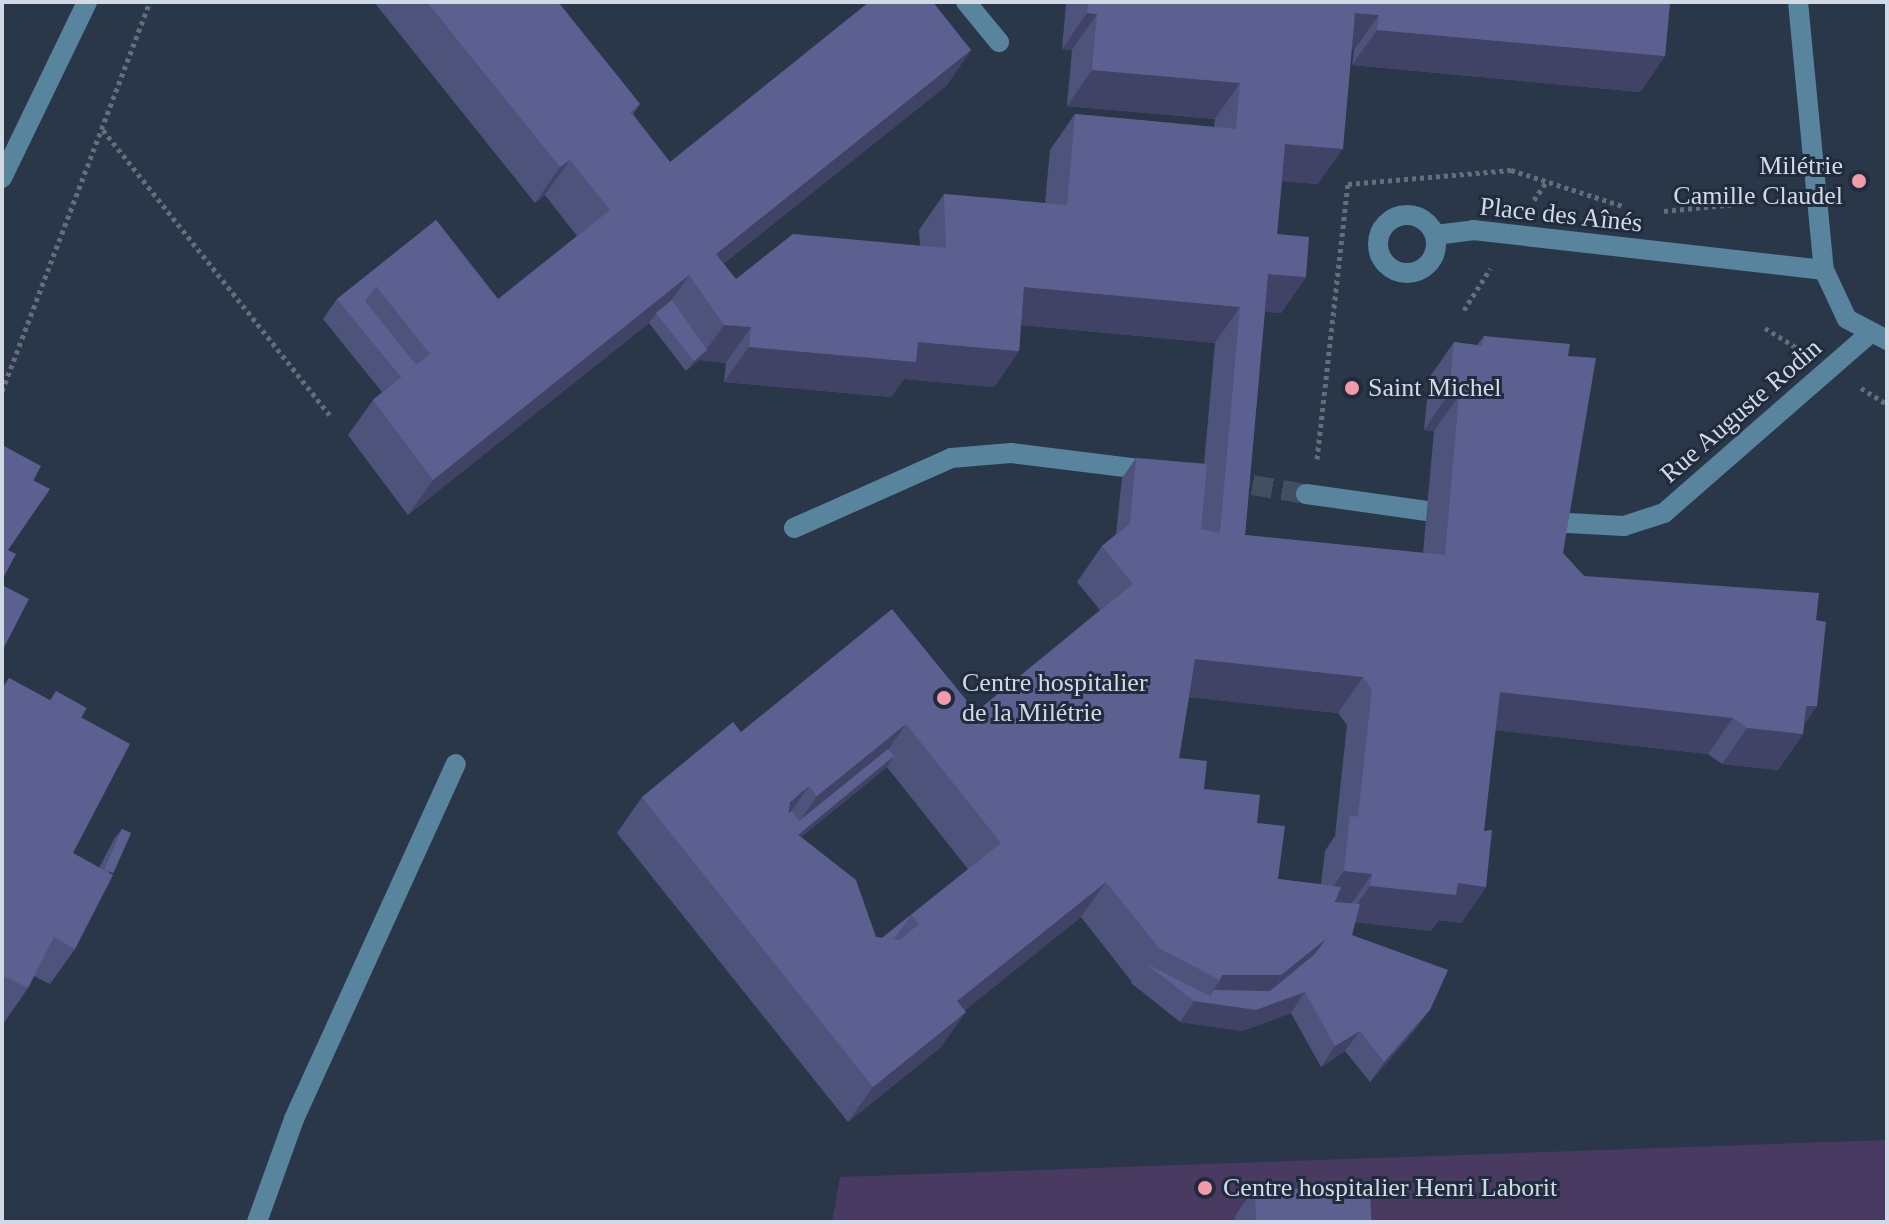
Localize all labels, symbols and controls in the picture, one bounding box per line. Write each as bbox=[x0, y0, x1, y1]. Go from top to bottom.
place label: Milétrie Camille Claudel bbox=[1673, 150, 1843, 212]
marker: Milétrie Camille Claudel bbox=[1850, 172, 1868, 190]
street label: Place des Aînés bbox=[1478, 191, 1644, 239]
street label: Rue Auguste Rodin bbox=[1653, 332, 1829, 490]
place label: Saint Michel bbox=[1368, 372, 1502, 404]
marker: Saint Michel bbox=[1343, 379, 1361, 397]
place label: Centre hospitalier de la Milétrie bbox=[962, 667, 1148, 728]
marker: Centre hospitalier de la Milétrie bbox=[933, 687, 955, 709]
place label: Centre hospitalier Henri Laborit bbox=[1223, 1172, 1557, 1204]
marker: Centre hospitalier Henri Laborit bbox=[1194, 1177, 1216, 1199]

